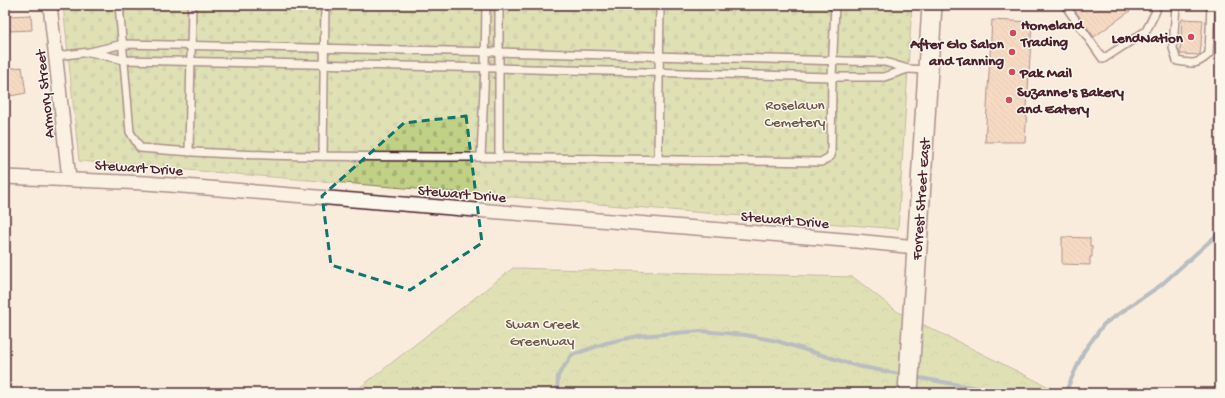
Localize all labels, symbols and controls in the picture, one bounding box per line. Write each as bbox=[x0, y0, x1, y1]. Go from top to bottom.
place label: Homeland Trading bbox=[1020, 17, 1085, 52]
marker: Homeland Trading bbox=[1008, 28, 1018, 38]
place label: LendNation bbox=[1111, 30, 1184, 48]
marker: LendNation bbox=[1186, 32, 1196, 42]
place label: After Glo Salon and Tanning bbox=[909, 36, 1005, 71]
street label: Armory Street bbox=[32, 47, 60, 139]
marker: After Glo Salon and Tanning bbox=[1007, 47, 1017, 57]
place label: Pak Mail bbox=[1019, 65, 1073, 83]
marker: Pak Mail bbox=[1007, 67, 1017, 77]
place label: Suzanne's Bakery and Eatery bbox=[1016, 84, 1125, 119]
marker: Suzanne's Bakery and Eatery bbox=[1004, 95, 1014, 105]
park label: Roselawn Cemetery bbox=[765, 97, 826, 132]
street label: Forrest Street East bbox=[909, 136, 935, 262]
street label: Stewart Drive bbox=[94, 157, 184, 181]
street label: Stewart Drive bbox=[417, 182, 507, 208]
street label: Stewart Drive bbox=[740, 208, 830, 234]
park label: Swan Creek Greenway bbox=[505, 316, 580, 351]

